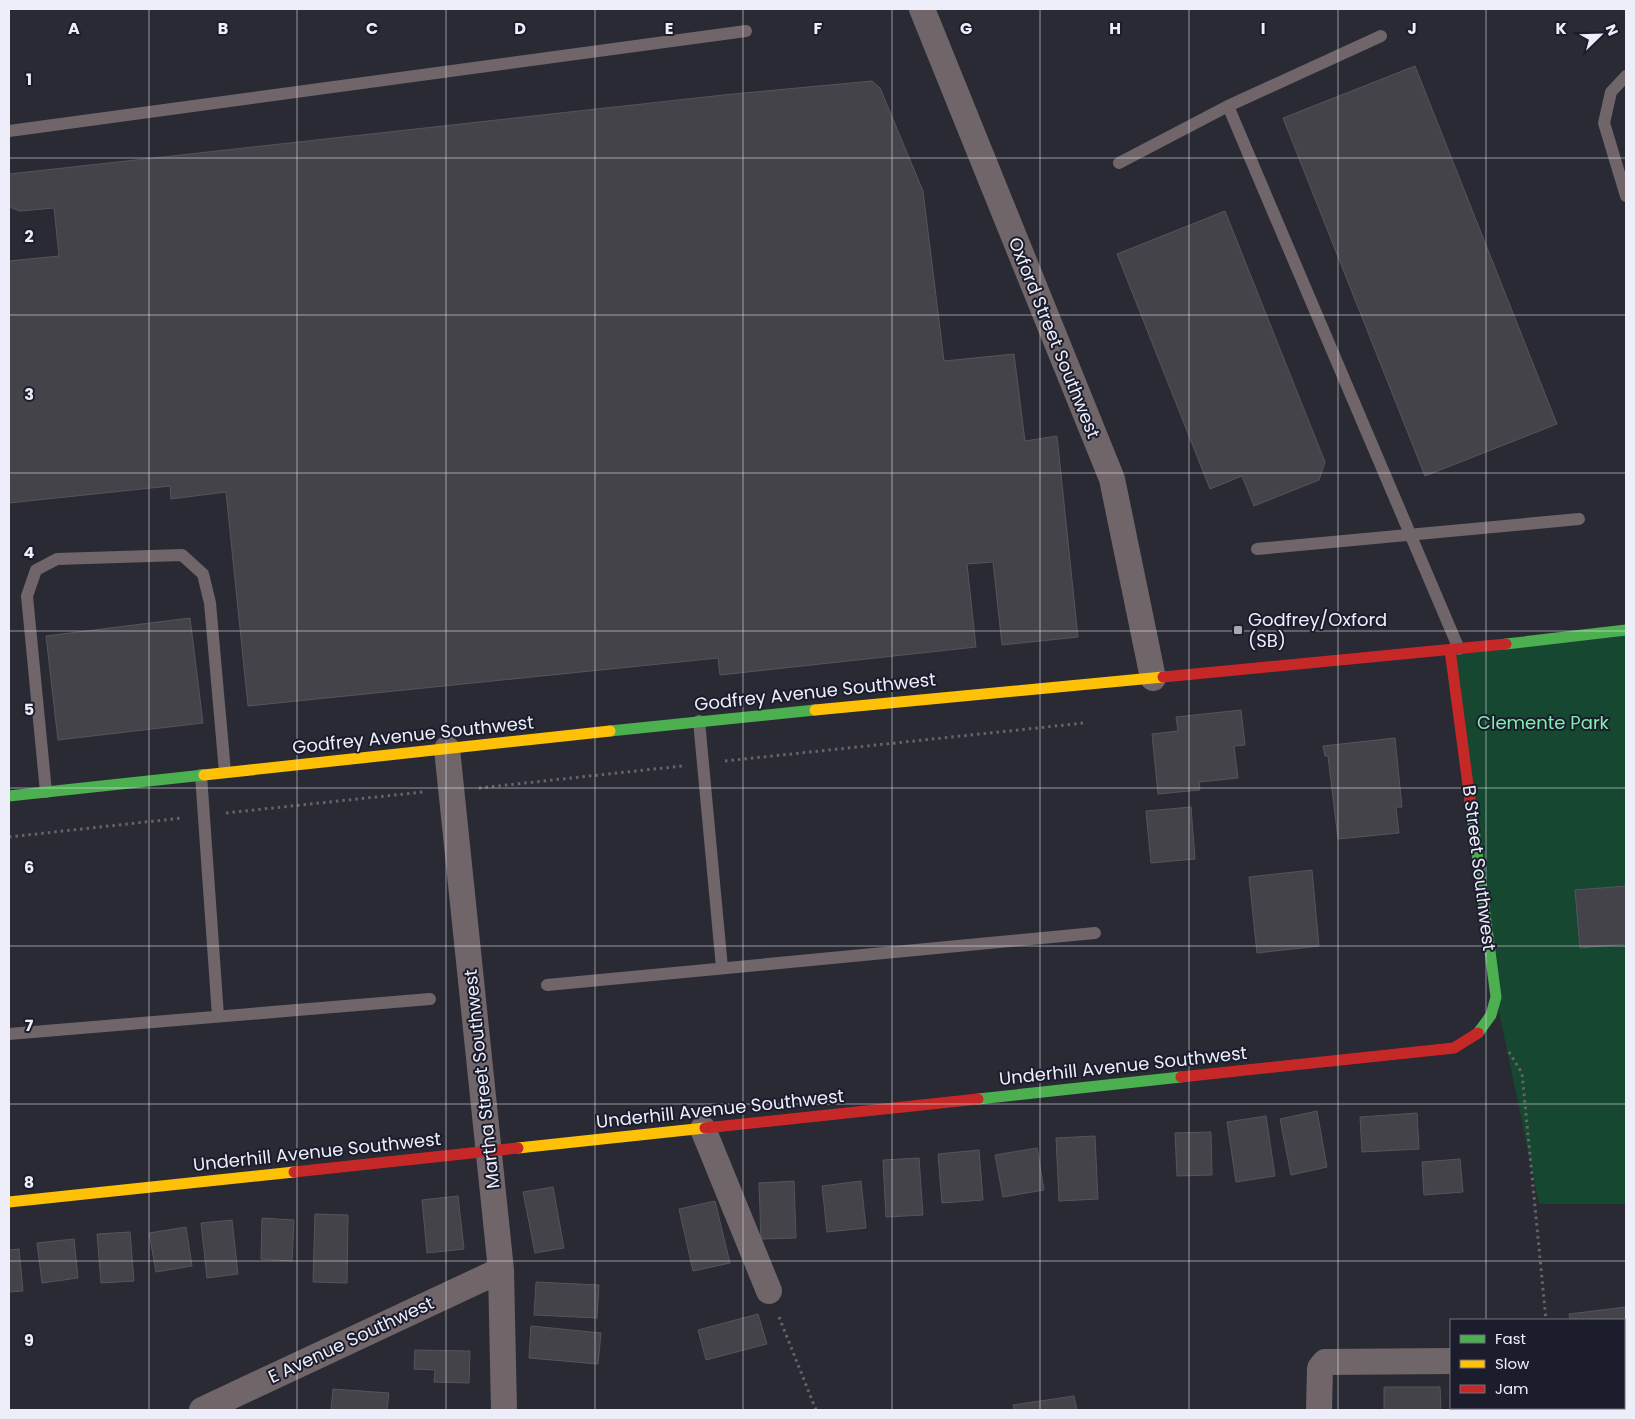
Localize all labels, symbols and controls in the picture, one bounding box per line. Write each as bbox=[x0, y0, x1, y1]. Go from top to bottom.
north arrow bbox=[1575, 10, 1625, 60]
text: A bbox=[68, 17, 80, 40]
text: B bbox=[218, 17, 228, 40]
text: C bbox=[366, 17, 378, 40]
text: D bbox=[514, 17, 526, 40]
text: E bbox=[665, 17, 673, 40]
text: F bbox=[814, 17, 823, 40]
text: G bbox=[960, 17, 972, 40]
text: H bbox=[1109, 17, 1121, 40]
text: I bbox=[1261, 17, 1265, 40]
text: J bbox=[1407, 17, 1417, 40]
text: K bbox=[1555, 17, 1567, 40]
text: N bbox=[1601, 21, 1623, 39]
text: 1 bbox=[26, 68, 32, 91]
text: 2 bbox=[24, 225, 34, 248]
street label: Oxford Street Southwest bbox=[1003, 233, 1106, 442]
text: 3 bbox=[24, 383, 34, 406]
text: 4 bbox=[24, 541, 35, 564]
place label: Godfrey/Oxford (SB) bbox=[1248, 607, 1387, 653]
marker: Godfrey/Oxford (SB) bbox=[1232, 624, 1244, 636]
street label: Godfrey Avenue Southwest bbox=[693, 666, 937, 717]
text: 5 bbox=[24, 698, 34, 721]
street label: Godfrey Avenue Southwest bbox=[291, 709, 535, 760]
park label: Clemente Park bbox=[1477, 710, 1610, 735]
street label: B Street Southwest bbox=[1457, 784, 1502, 952]
text: 6 bbox=[24, 856, 34, 879]
street label: Martha Street Southwest bbox=[458, 968, 505, 1190]
text: 7 bbox=[25, 1014, 34, 1037]
street label: Underhill Avenue Southwest bbox=[998, 1040, 1248, 1091]
street label: Underhill Avenue Southwest bbox=[595, 1083, 845, 1134]
street label: Underhill Avenue Southwest bbox=[192, 1126, 442, 1177]
text: 8 bbox=[24, 1171, 34, 1194]
street label: E Avenue Southwest bbox=[264, 1290, 438, 1389]
legend bbox=[1450, 1319, 1625, 1409]
text: Fast bbox=[1495, 1328, 1526, 1349]
text: 9 bbox=[24, 1329, 34, 1352]
text: Slow bbox=[1495, 1353, 1530, 1374]
text: Jam bbox=[1495, 1378, 1529, 1399]

